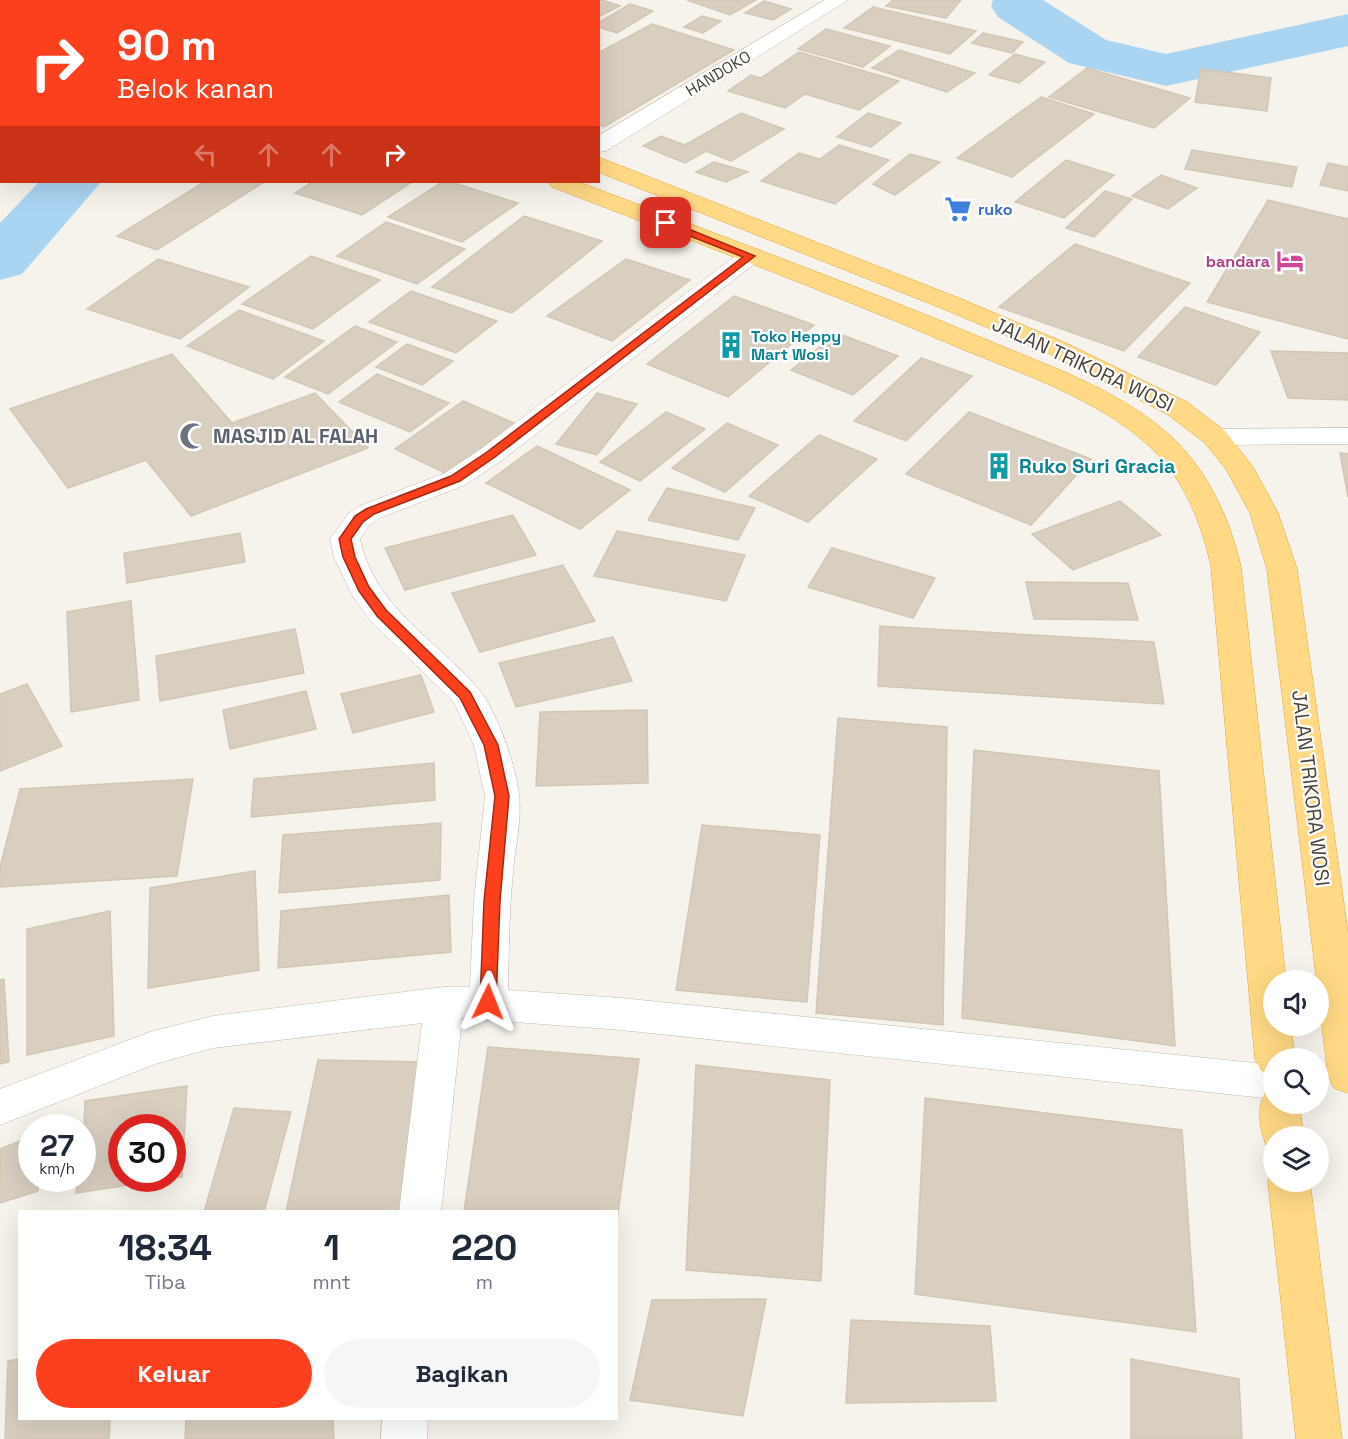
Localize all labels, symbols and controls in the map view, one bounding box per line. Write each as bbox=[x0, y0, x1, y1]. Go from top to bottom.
text: 90 m bbox=[117, 19, 217, 72]
icon: right bbox=[18, 24, 96, 102]
street label: HANDOKO bbox=[682, 46, 755, 101]
text: Belok kanan bbox=[117, 71, 274, 106]
icon: left bbox=[189, 138, 222, 171]
icon: ahead bbox=[252, 138, 285, 171]
icon: ahead bbox=[315, 138, 348, 171]
icon: right bbox=[378, 138, 411, 171]
supermarket icon: ruko bbox=[943, 194, 973, 224]
pin bbox=[640, 197, 691, 248]
place label: ruko bbox=[978, 199, 1013, 220]
icon: arrive bbox=[649, 206, 682, 239]
hotel icon: bandara bbox=[1275, 246, 1305, 276]
place label: bandara bbox=[1206, 251, 1270, 272]
street label: JALAN TRIKORA WOSI bbox=[988, 311, 1178, 417]
place label: Toko Heppy Mart Wosi bbox=[751, 326, 841, 365]
building icon: Toko Heppy Mart Wosi bbox=[716, 330, 746, 360]
mosque icon: MASJID AL FALAH bbox=[178, 421, 208, 451]
place label: MASJID AL FALAH bbox=[213, 423, 378, 449]
building icon: Ruko Suri Gracia bbox=[984, 451, 1014, 481]
place label: Ruko Suri Gracia bbox=[1019, 453, 1176, 479]
street label: JALAN TRIKORA WOSI bbox=[1286, 688, 1336, 888]
position arrow bbox=[456, 970, 520, 1034]
map controls bbox=[1263, 970, 1329, 1192]
button: sound bbox=[1263, 970, 1329, 1036]
button: search bbox=[1263, 1048, 1329, 1114]
speed limit sign: 30 bbox=[108, 1114, 186, 1192]
text: 27 bbox=[40, 1126, 74, 1165]
button: layers bbox=[1263, 1126, 1329, 1192]
text: km/h bbox=[39, 1159, 75, 1178]
text: 18:34 bbox=[119, 1225, 212, 1271]
text: 1 bbox=[323, 1225, 340, 1271]
text: 220 bbox=[451, 1225, 517, 1271]
text: Tiba bbox=[145, 1269, 186, 1295]
text: mnt bbox=[312, 1269, 351, 1295]
text: m bbox=[476, 1269, 493, 1295]
button: Keluar bbox=[36, 1339, 312, 1408]
button: Bagikan bbox=[324, 1339, 600, 1408]

